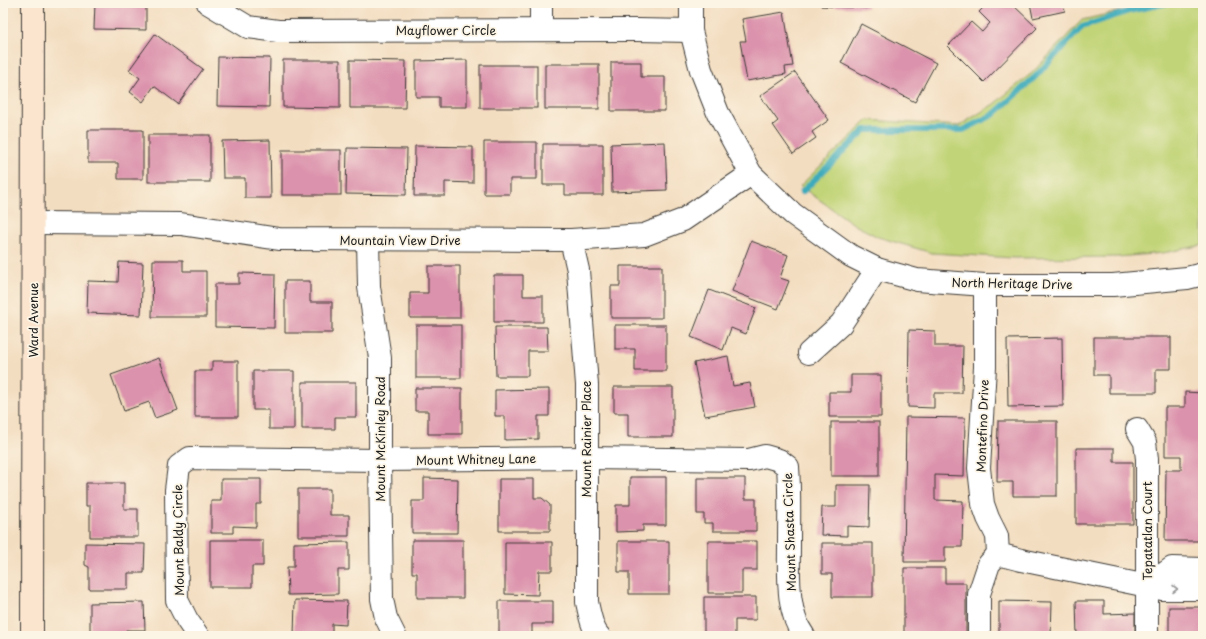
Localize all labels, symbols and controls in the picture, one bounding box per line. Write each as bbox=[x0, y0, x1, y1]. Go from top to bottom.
street label: Mayflower Circle bbox=[396, 21, 496, 39]
street label: Mountain View Drive bbox=[339, 231, 461, 249]
street label: North Heritage Drive bbox=[951, 273, 1073, 293]
street label: Ward Avenue bbox=[24, 282, 42, 358]
street label: Mount McKinley Road bbox=[371, 376, 389, 502]
street label: Montefino Drive bbox=[971, 379, 993, 473]
street label: Mount Rainier Place bbox=[577, 381, 595, 497]
street label: Mount Whitney Lane bbox=[416, 449, 537, 469]
street label: Mount Shasta Circle bbox=[778, 472, 800, 592]
street label: Tepatatlan Court bbox=[1138, 481, 1156, 581]
street label: Mount Baldy Circle bbox=[168, 484, 188, 596]
one-way arrow bbox=[1172, 585, 1178, 593]

